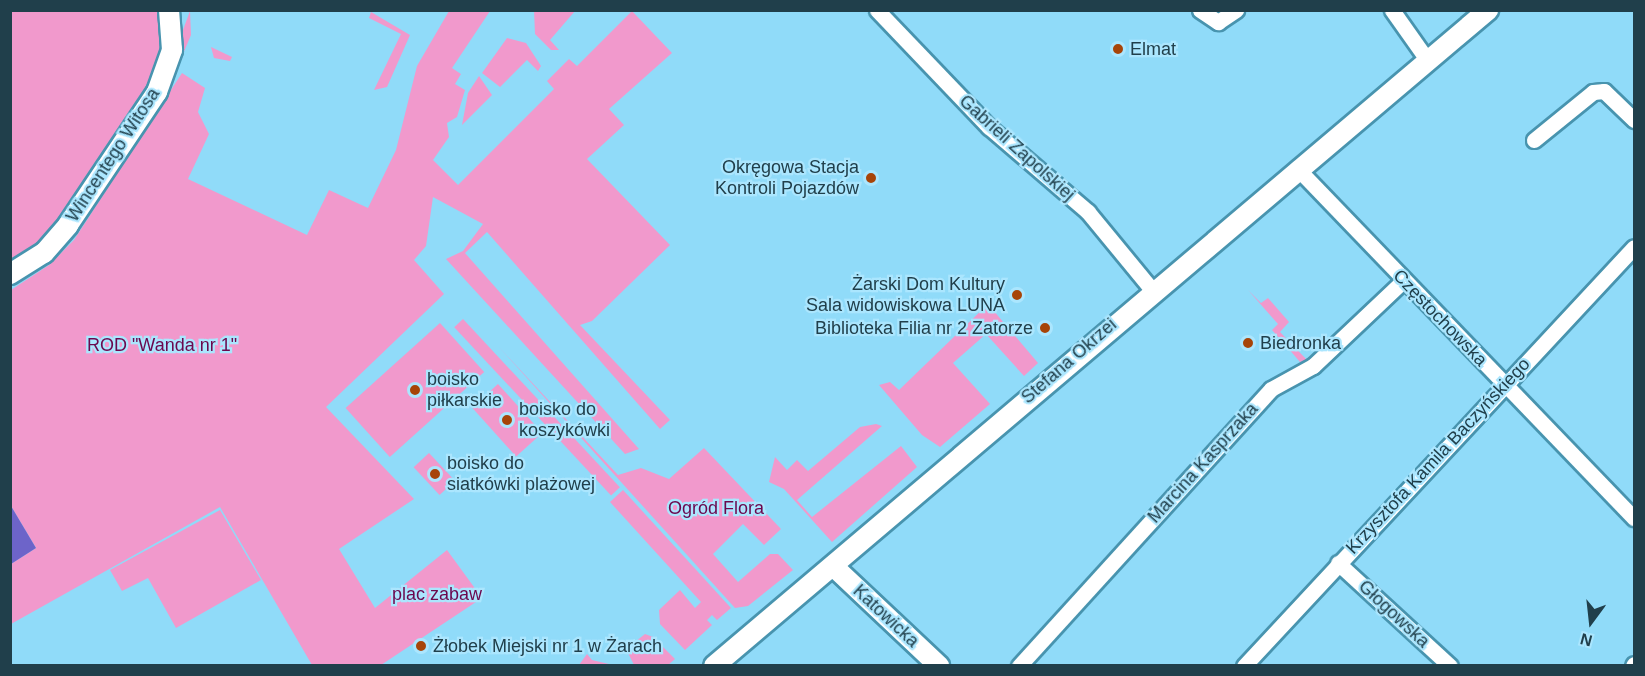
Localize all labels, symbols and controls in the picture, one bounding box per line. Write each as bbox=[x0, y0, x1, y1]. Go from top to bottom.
place label: Elmat bbox=[1130, 38, 1176, 60]
marker: Elmat bbox=[1111, 42, 1125, 56]
street label: Wincentego Witosa bbox=[62, 84, 164, 226]
street label: Gabrieli Zapolskiej bbox=[955, 90, 1079, 206]
place label: Okręgowa Stacja Kontroli Pojazdów bbox=[715, 157, 859, 200]
marker: Okręgowa Stacja Kontroli Pojazdów bbox=[864, 171, 878, 185]
street label: Częstochowska bbox=[1388, 265, 1492, 371]
place label: Żarski Dom Kultury Sala widowiskowa LUNA bbox=[806, 274, 1005, 316]
marker: Żarski Dom Kultury Sala widowiskowa LUNA bbox=[1010, 288, 1024, 302]
street label: Stefana Okrzei bbox=[1017, 314, 1121, 408]
place label: Biblioteka Filia nr 2 Zatorze bbox=[815, 317, 1033, 339]
marker: Biblioteka Filia nr 2 Zatorze bbox=[1038, 321, 1052, 335]
place label: Biedronka bbox=[1260, 332, 1341, 354]
park label: ROD "Wanda nr 1" bbox=[87, 334, 237, 356]
marker: Biedronka bbox=[1241, 336, 1255, 350]
street label: Krzysztofa Kamila Baczyńskiego bbox=[1341, 354, 1535, 558]
place label: boisko piłkarskie bbox=[427, 369, 502, 412]
marker: boisko piłkarskie bbox=[408, 383, 422, 397]
place label: boisko do koszykówki bbox=[519, 399, 610, 442]
street label: Marcina Kasprzaka bbox=[1143, 399, 1263, 527]
marker: boisko do koszykówki bbox=[500, 413, 514, 427]
place label: boisko do siatkówki plażowej bbox=[447, 453, 595, 496]
marker: boisko do siatkówki plażowej bbox=[428, 467, 442, 481]
park label: Ogród Flora bbox=[668, 497, 764, 519]
street label: Głogowska bbox=[1354, 576, 1434, 652]
street label: Katowicka bbox=[849, 580, 923, 652]
park label: plac zabaw bbox=[392, 583, 482, 605]
north arrow bbox=[1561, 592, 1621, 652]
text: N bbox=[1578, 630, 1594, 650]
place label: Żłobek Miejski nr 1 w Żarach bbox=[433, 635, 662, 657]
marker: Żłobek Miejski nr 1 w Żarach bbox=[414, 639, 428, 653]

